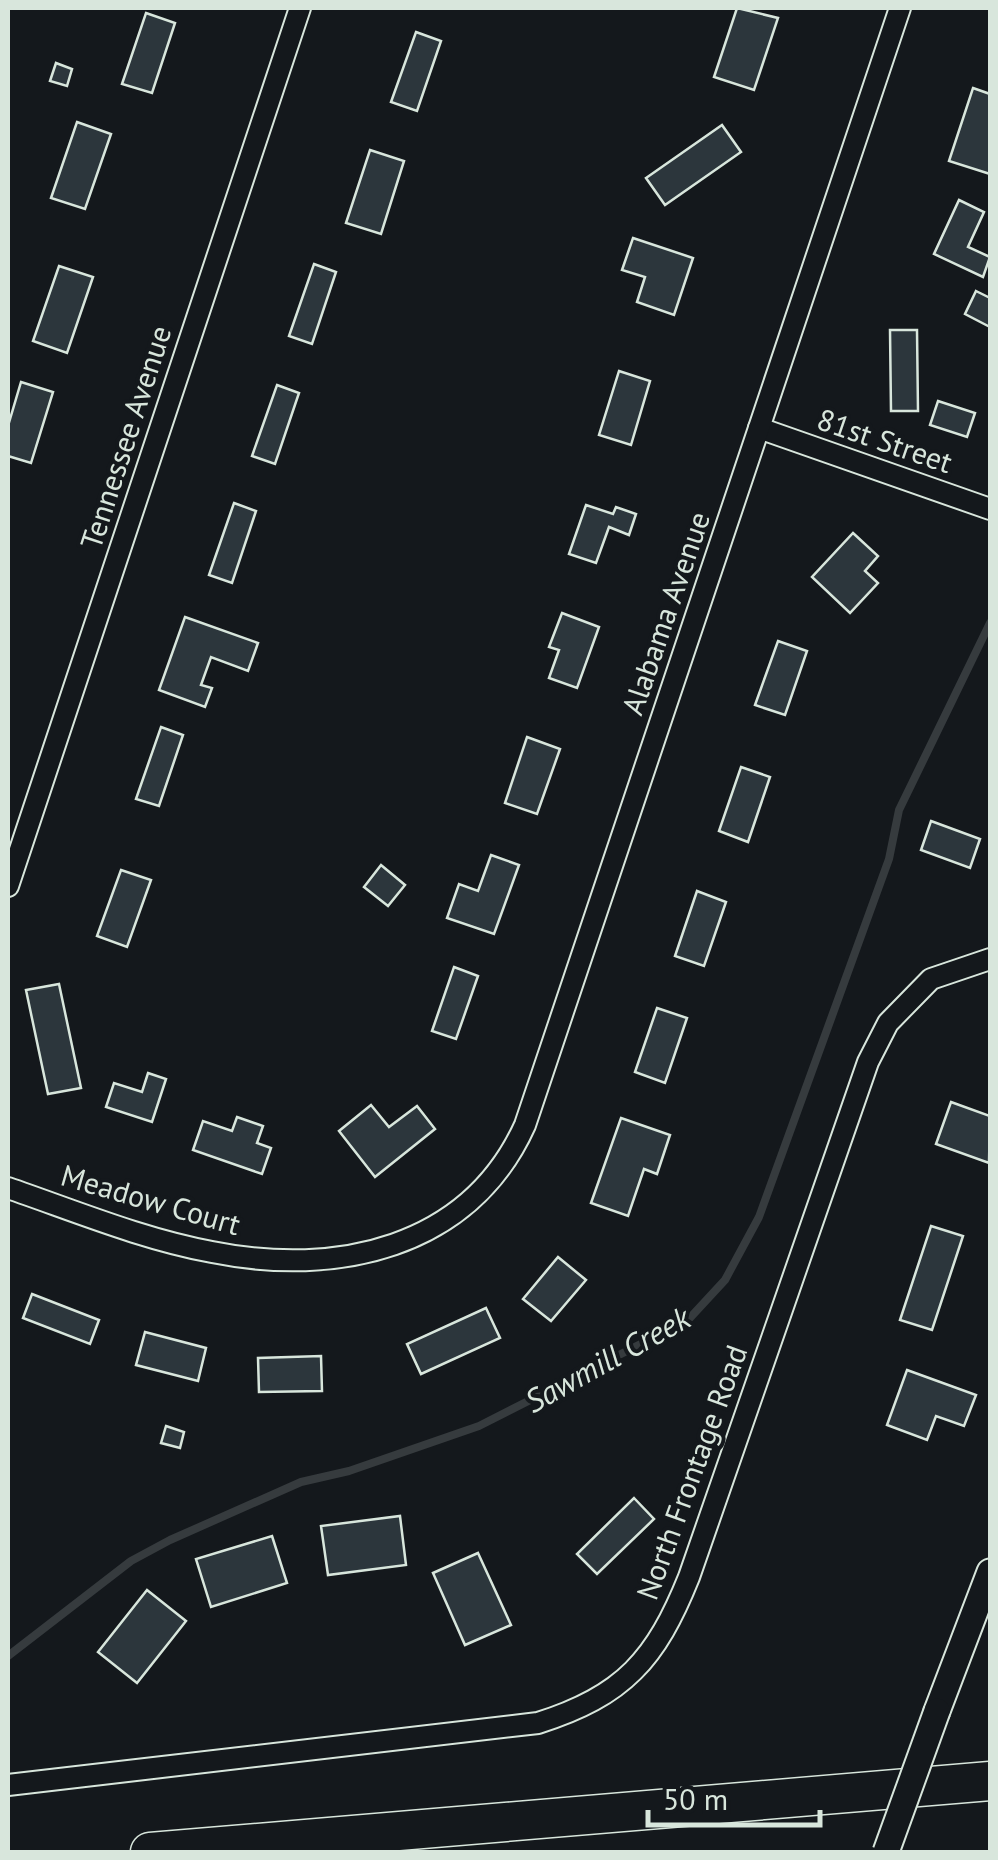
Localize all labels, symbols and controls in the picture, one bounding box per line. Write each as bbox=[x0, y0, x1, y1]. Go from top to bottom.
street label: Tennessee Avenue bbox=[71, 321, 179, 553]
street label: 81st Street bbox=[812, 399, 958, 481]
street label: Alabama Avenue bbox=[612, 506, 718, 720]
street label: Meadow Court bbox=[57, 1155, 245, 1243]
water label: Sawmill Creek bbox=[517, 1295, 699, 1422]
street label: North Frontage Road bbox=[627, 1339, 755, 1605]
scale bar bbox=[648, 1765, 820, 1827]
text: 50 m bbox=[663, 1779, 728, 1818]

